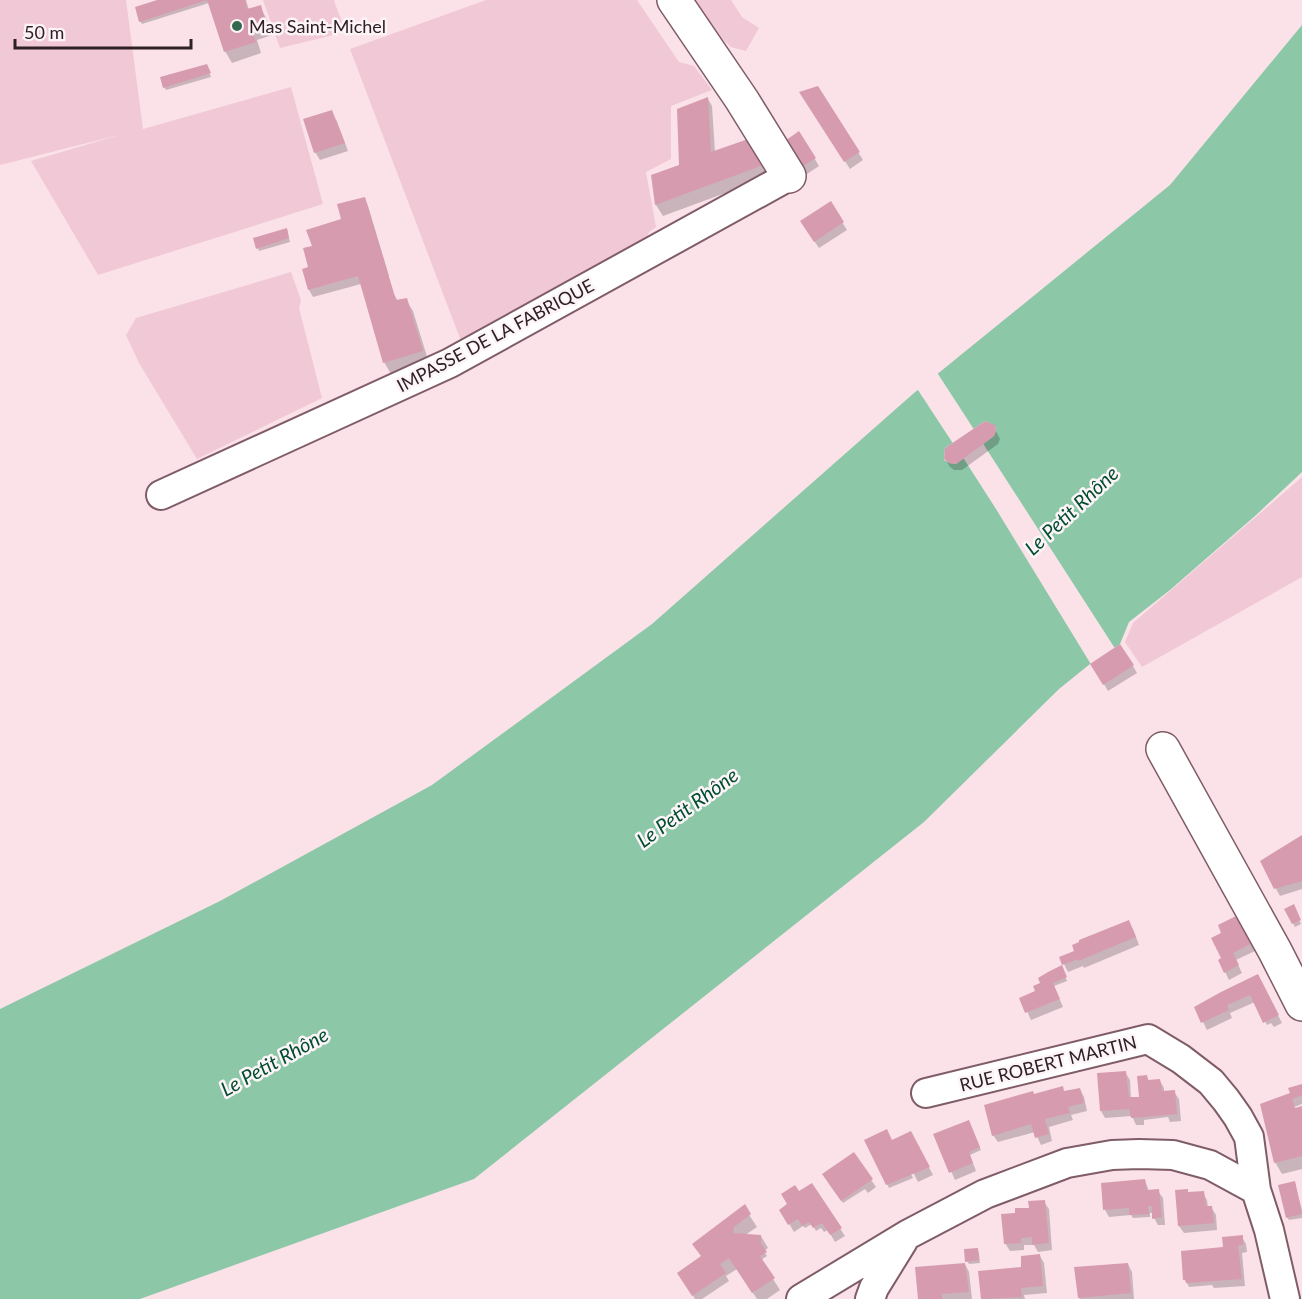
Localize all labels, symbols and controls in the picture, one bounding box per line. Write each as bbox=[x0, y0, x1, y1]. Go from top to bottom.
scale bar bbox=[15, 12, 190, 50]
place label: Mas Saint-Michel bbox=[249, 15, 386, 37]
marker: Mas Saint-Michel bbox=[230, 19, 244, 33]
text: 50 m bbox=[24, 21, 64, 43]
street label: IMPASSE DE LA FABRIQUE bbox=[393, 274, 597, 396]
water label: Le Petit Rhône bbox=[1019, 461, 1123, 559]
water label: Le Petit Rhône bbox=[632, 762, 742, 852]
water label: Le Petit Rhône bbox=[216, 1022, 332, 1100]
street label: RUE ROBERT MARTIN bbox=[957, 1030, 1139, 1096]

